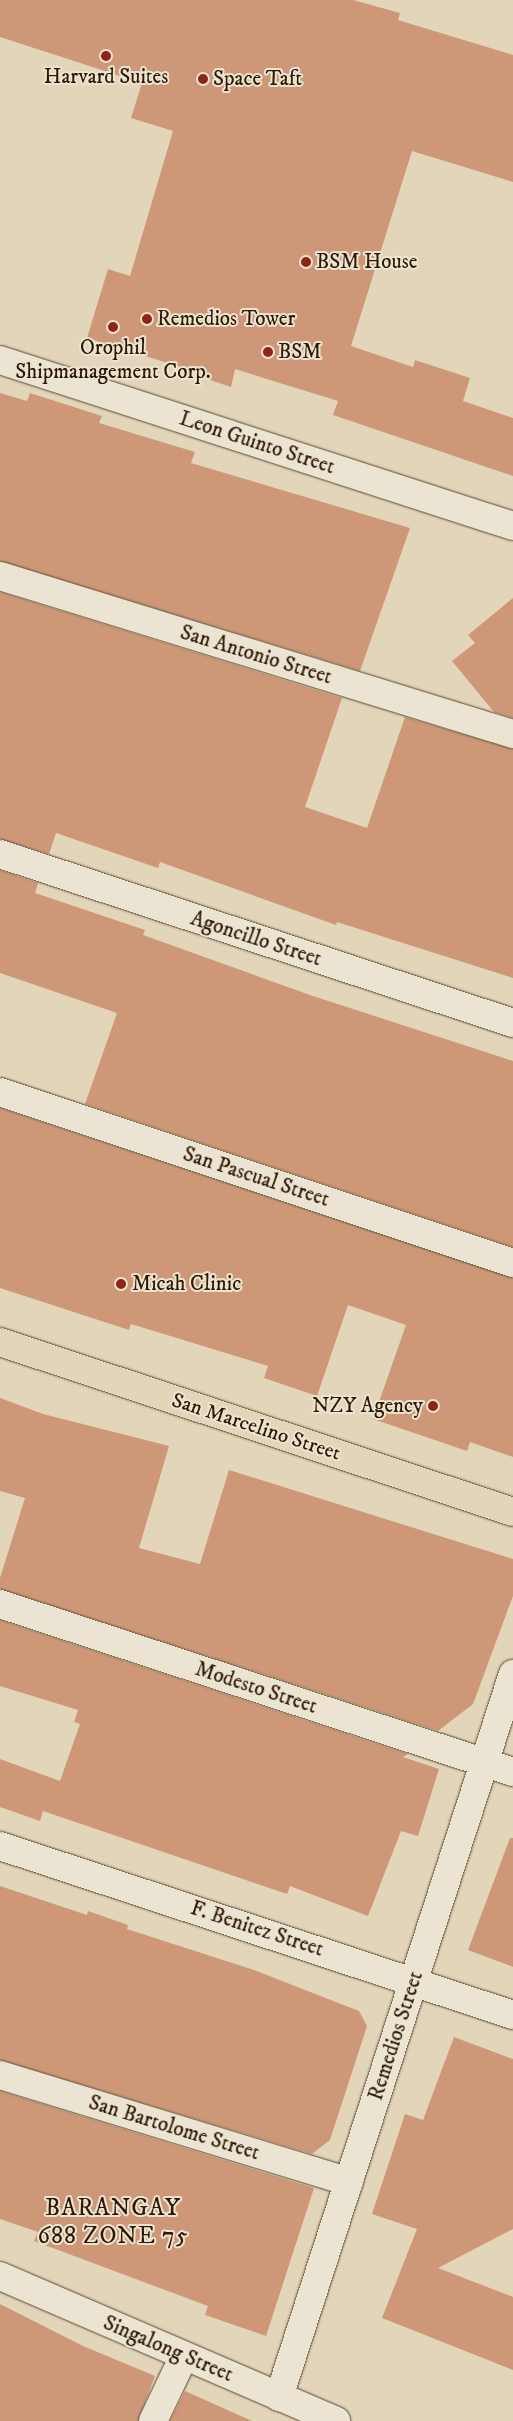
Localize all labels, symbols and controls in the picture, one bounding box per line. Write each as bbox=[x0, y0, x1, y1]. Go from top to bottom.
marker: Harvard Suites bbox=[100, 50, 112, 62]
place label: Harvard Suites bbox=[44, 64, 168, 90]
place label: Space Taft bbox=[213, 66, 302, 92]
marker: Space Taft bbox=[197, 73, 209, 85]
place label: BSM House bbox=[316, 249, 417, 275]
marker: BSM House bbox=[300, 256, 312, 268]
place label: Remedios Tower bbox=[157, 306, 295, 332]
marker: Remedios Tower bbox=[141, 313, 153, 325]
marker: Orophil Shipmanagement Corp. bbox=[107, 321, 119, 333]
place label: Orophil Shipmanagement Corp. bbox=[15, 335, 211, 385]
place label: BSM bbox=[278, 339, 321, 365]
marker: BSM bbox=[262, 346, 274, 358]
street label: Leon Guinto Street bbox=[176, 406, 338, 480]
street label: San Antonio Street bbox=[177, 620, 335, 690]
street label: Agoncillo Street bbox=[187, 906, 325, 972]
street label: San Pascual Street bbox=[180, 1142, 332, 1212]
place label: Micah Clinic bbox=[132, 1271, 241, 1297]
marker: Micah Clinic bbox=[114, 1277, 128, 1291]
street label: San Marcelino Street bbox=[168, 1388, 344, 1466]
place label: NZY Agency bbox=[312, 1393, 423, 1419]
marker: NZY Agency bbox=[427, 1400, 439, 1412]
street label: Modesto Street bbox=[192, 1656, 320, 1720]
street label: F. Benitez Street bbox=[187, 1896, 327, 1962]
street label: Remedios Street bbox=[363, 1968, 429, 2104]
street label: San Bartolome Street bbox=[86, 2090, 262, 2166]
district label: BARANGAY 688 ZONE 75 bbox=[36, 2195, 190, 2251]
street label: Singalong Street bbox=[99, 2310, 237, 2388]

